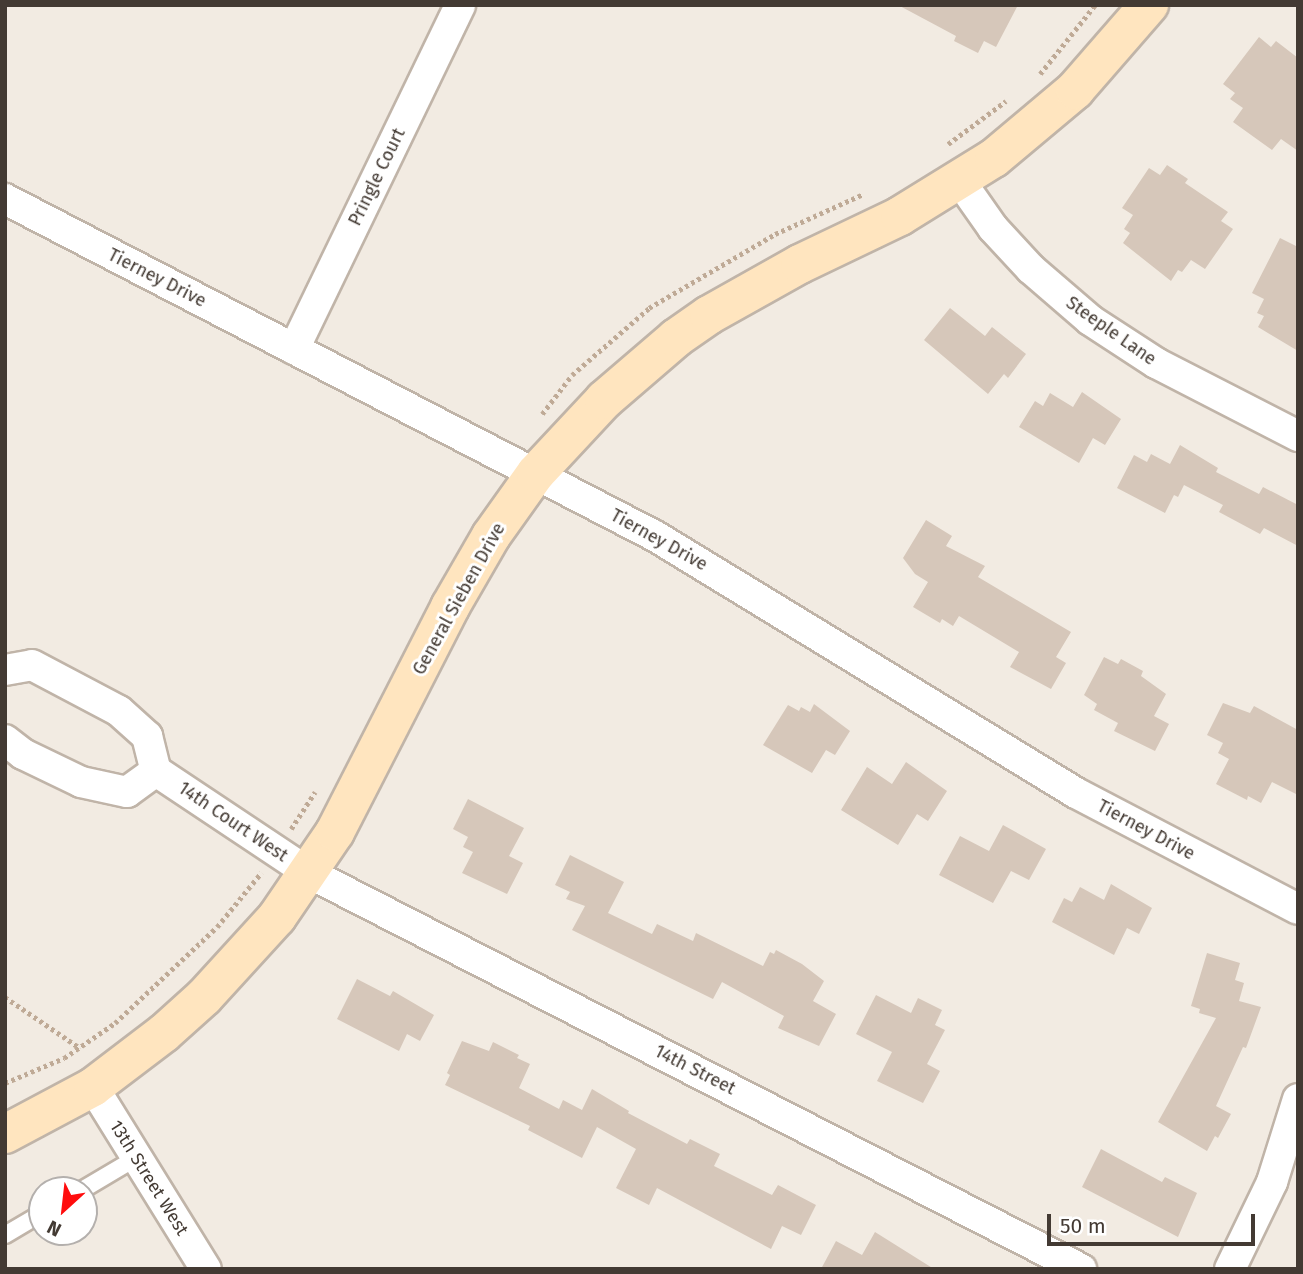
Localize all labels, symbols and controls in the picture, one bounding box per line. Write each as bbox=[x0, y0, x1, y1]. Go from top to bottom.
street label: Pringle Court bbox=[344, 125, 410, 229]
street label: Tierney Drive bbox=[104, 244, 210, 312]
street label: Steeple Lane bbox=[1062, 292, 1160, 370]
street label: Tierney Drive bbox=[607, 505, 711, 575]
street label: General Sieben Drive bbox=[408, 519, 510, 679]
street label: 14th Court West bbox=[174, 777, 292, 867]
street label: Tierney Drive bbox=[1094, 795, 1198, 865]
street label: 14th Street bbox=[651, 1040, 739, 1100]
street label: 13th Street West bbox=[105, 1116, 193, 1240]
north arrow bbox=[28, 1176, 98, 1246]
scale bar bbox=[1051, 1200, 1259, 1244]
text: 50 m bbox=[1060, 1213, 1106, 1239]
text: N bbox=[43, 1215, 65, 1241]

